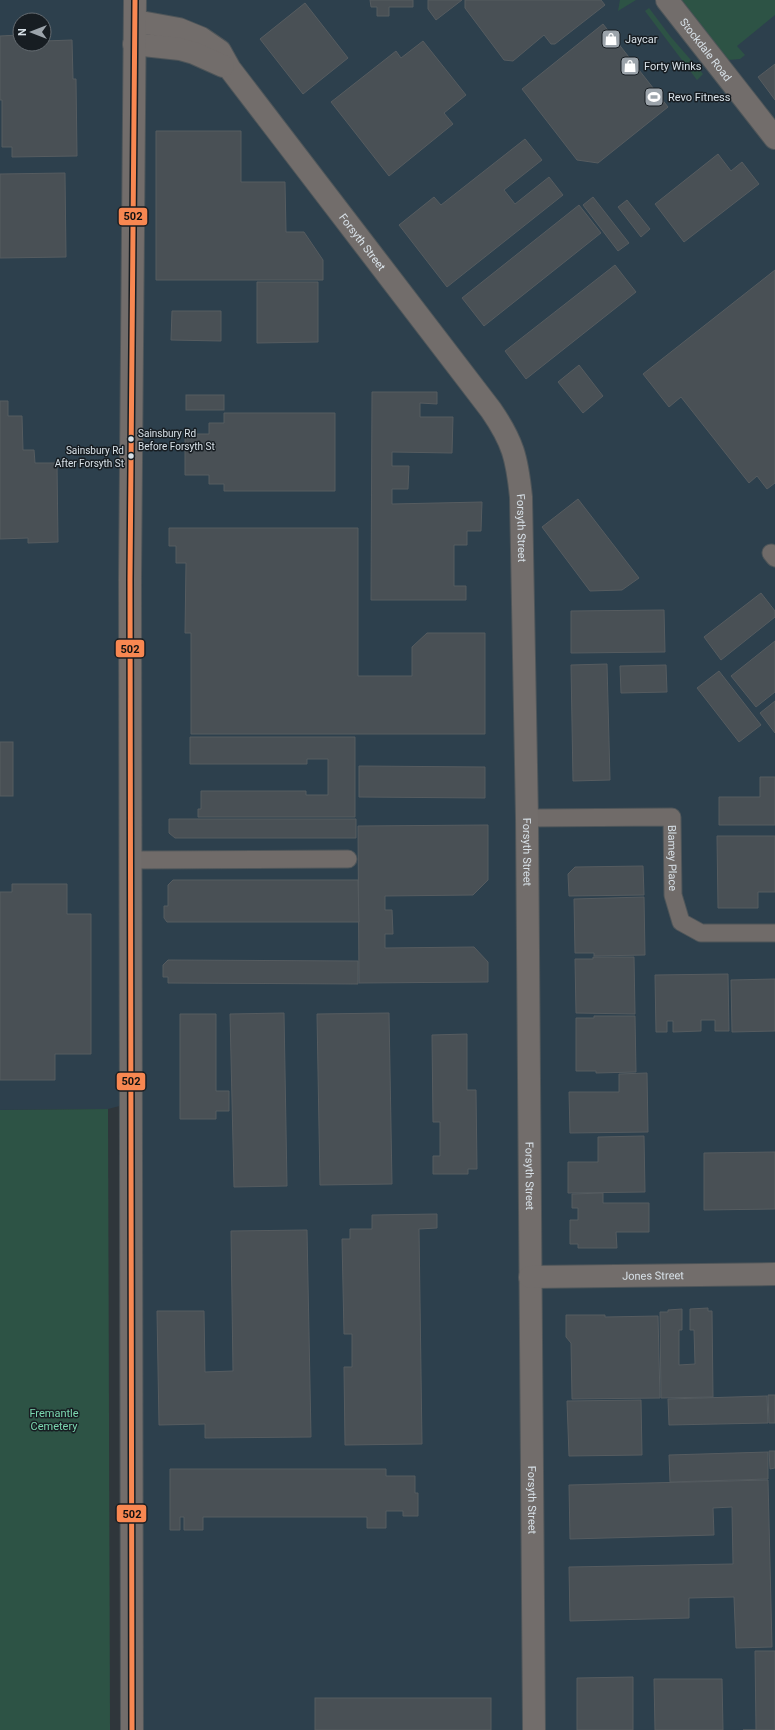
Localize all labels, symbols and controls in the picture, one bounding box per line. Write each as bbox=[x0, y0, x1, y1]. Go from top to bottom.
north arrow bbox=[12, 12, 52, 52]
street label: Stockdale Road bbox=[677, 16, 734, 84]
text: N bbox=[16, 28, 29, 36]
shop icon: Jaycar bbox=[600, 28, 622, 50]
place label: Jaycar bbox=[625, 33, 658, 46]
shop icon: Forty Winks bbox=[619, 55, 641, 77]
place label: Forty Winks bbox=[644, 60, 702, 73]
sports icon: Revo Fitness bbox=[643, 86, 665, 108]
place label: Revo Fitness bbox=[668, 91, 731, 104]
line badge: 502 bbox=[118, 207, 148, 226]
text: 502 bbox=[124, 210, 142, 223]
street label: Forsyth Street bbox=[336, 211, 388, 274]
place label: Sainsbury Rd Before Forsyth St bbox=[138, 428, 215, 452]
marker: Sainsbury Rd Before Forsyth St bbox=[126, 434, 136, 444]
place label: Sainsbury Rd After Forsyth St bbox=[55, 445, 124, 469]
marker: Sainsbury Rd After Forsyth St bbox=[126, 451, 136, 461]
street label: Forsyth Street bbox=[514, 493, 528, 563]
line badge: 502 bbox=[115, 639, 145, 658]
text: 502 bbox=[121, 643, 139, 656]
street label: Forsyth Street bbox=[520, 818, 534, 887]
street label: Blamey Place bbox=[665, 825, 679, 891]
line badge: 502 bbox=[116, 1072, 146, 1091]
text: 502 bbox=[122, 1075, 140, 1088]
street label: Forsyth Street bbox=[522, 1142, 536, 1211]
street label: Jones Street bbox=[622, 1269, 684, 1283]
park label: Fremantle Cemetery bbox=[29, 1407, 79, 1433]
street label: Forsyth Street bbox=[525, 1466, 538, 1535]
line badge: 502 bbox=[116, 1504, 147, 1523]
text: 502 bbox=[123, 1508, 141, 1521]

